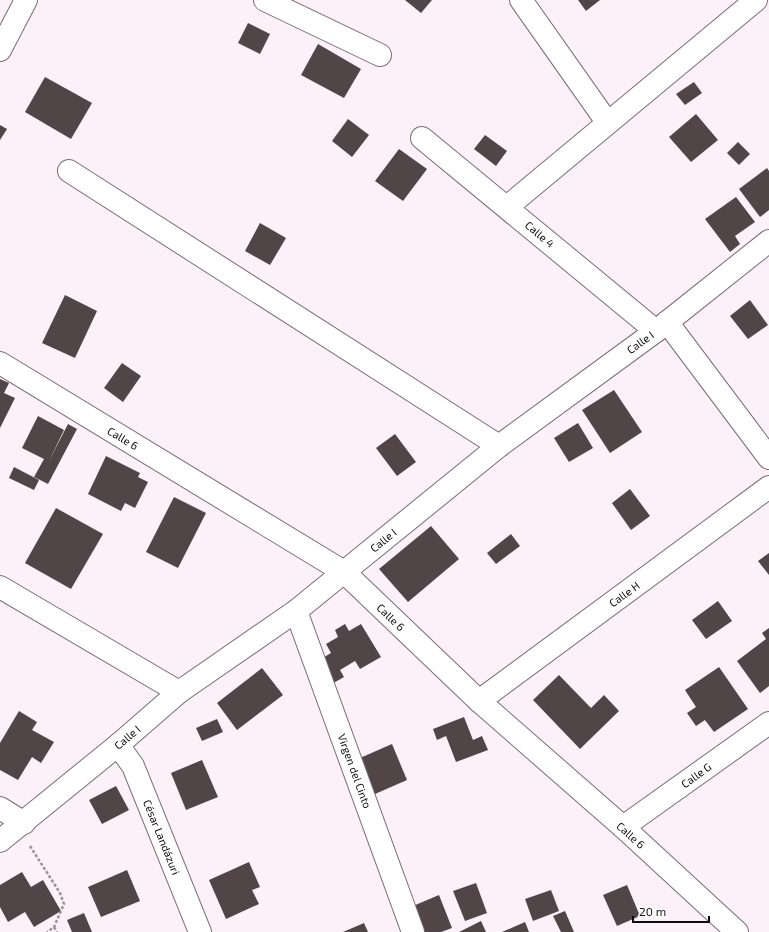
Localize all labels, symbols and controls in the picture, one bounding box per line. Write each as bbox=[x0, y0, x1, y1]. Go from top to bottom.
street label: Calle 4 bbox=[523, 218, 557, 250]
street label: Calle I bbox=[624, 328, 656, 356]
street label: Calle 6 bbox=[105, 424, 141, 452]
street label: Calle I bbox=[367, 525, 399, 555]
street label: Calle H bbox=[606, 579, 642, 609]
street label: Calle 6 bbox=[374, 601, 408, 633]
street label: Calle I bbox=[111, 722, 143, 752]
street label: Virgen del Cinto bbox=[336, 732, 374, 810]
street label: Calle G bbox=[678, 760, 714, 790]
street label: César Landázuri bbox=[141, 798, 183, 876]
street label: Calle 6 bbox=[614, 819, 648, 851]
scale bar bbox=[633, 898, 709, 924]
text: 20 m bbox=[639, 904, 666, 918]

